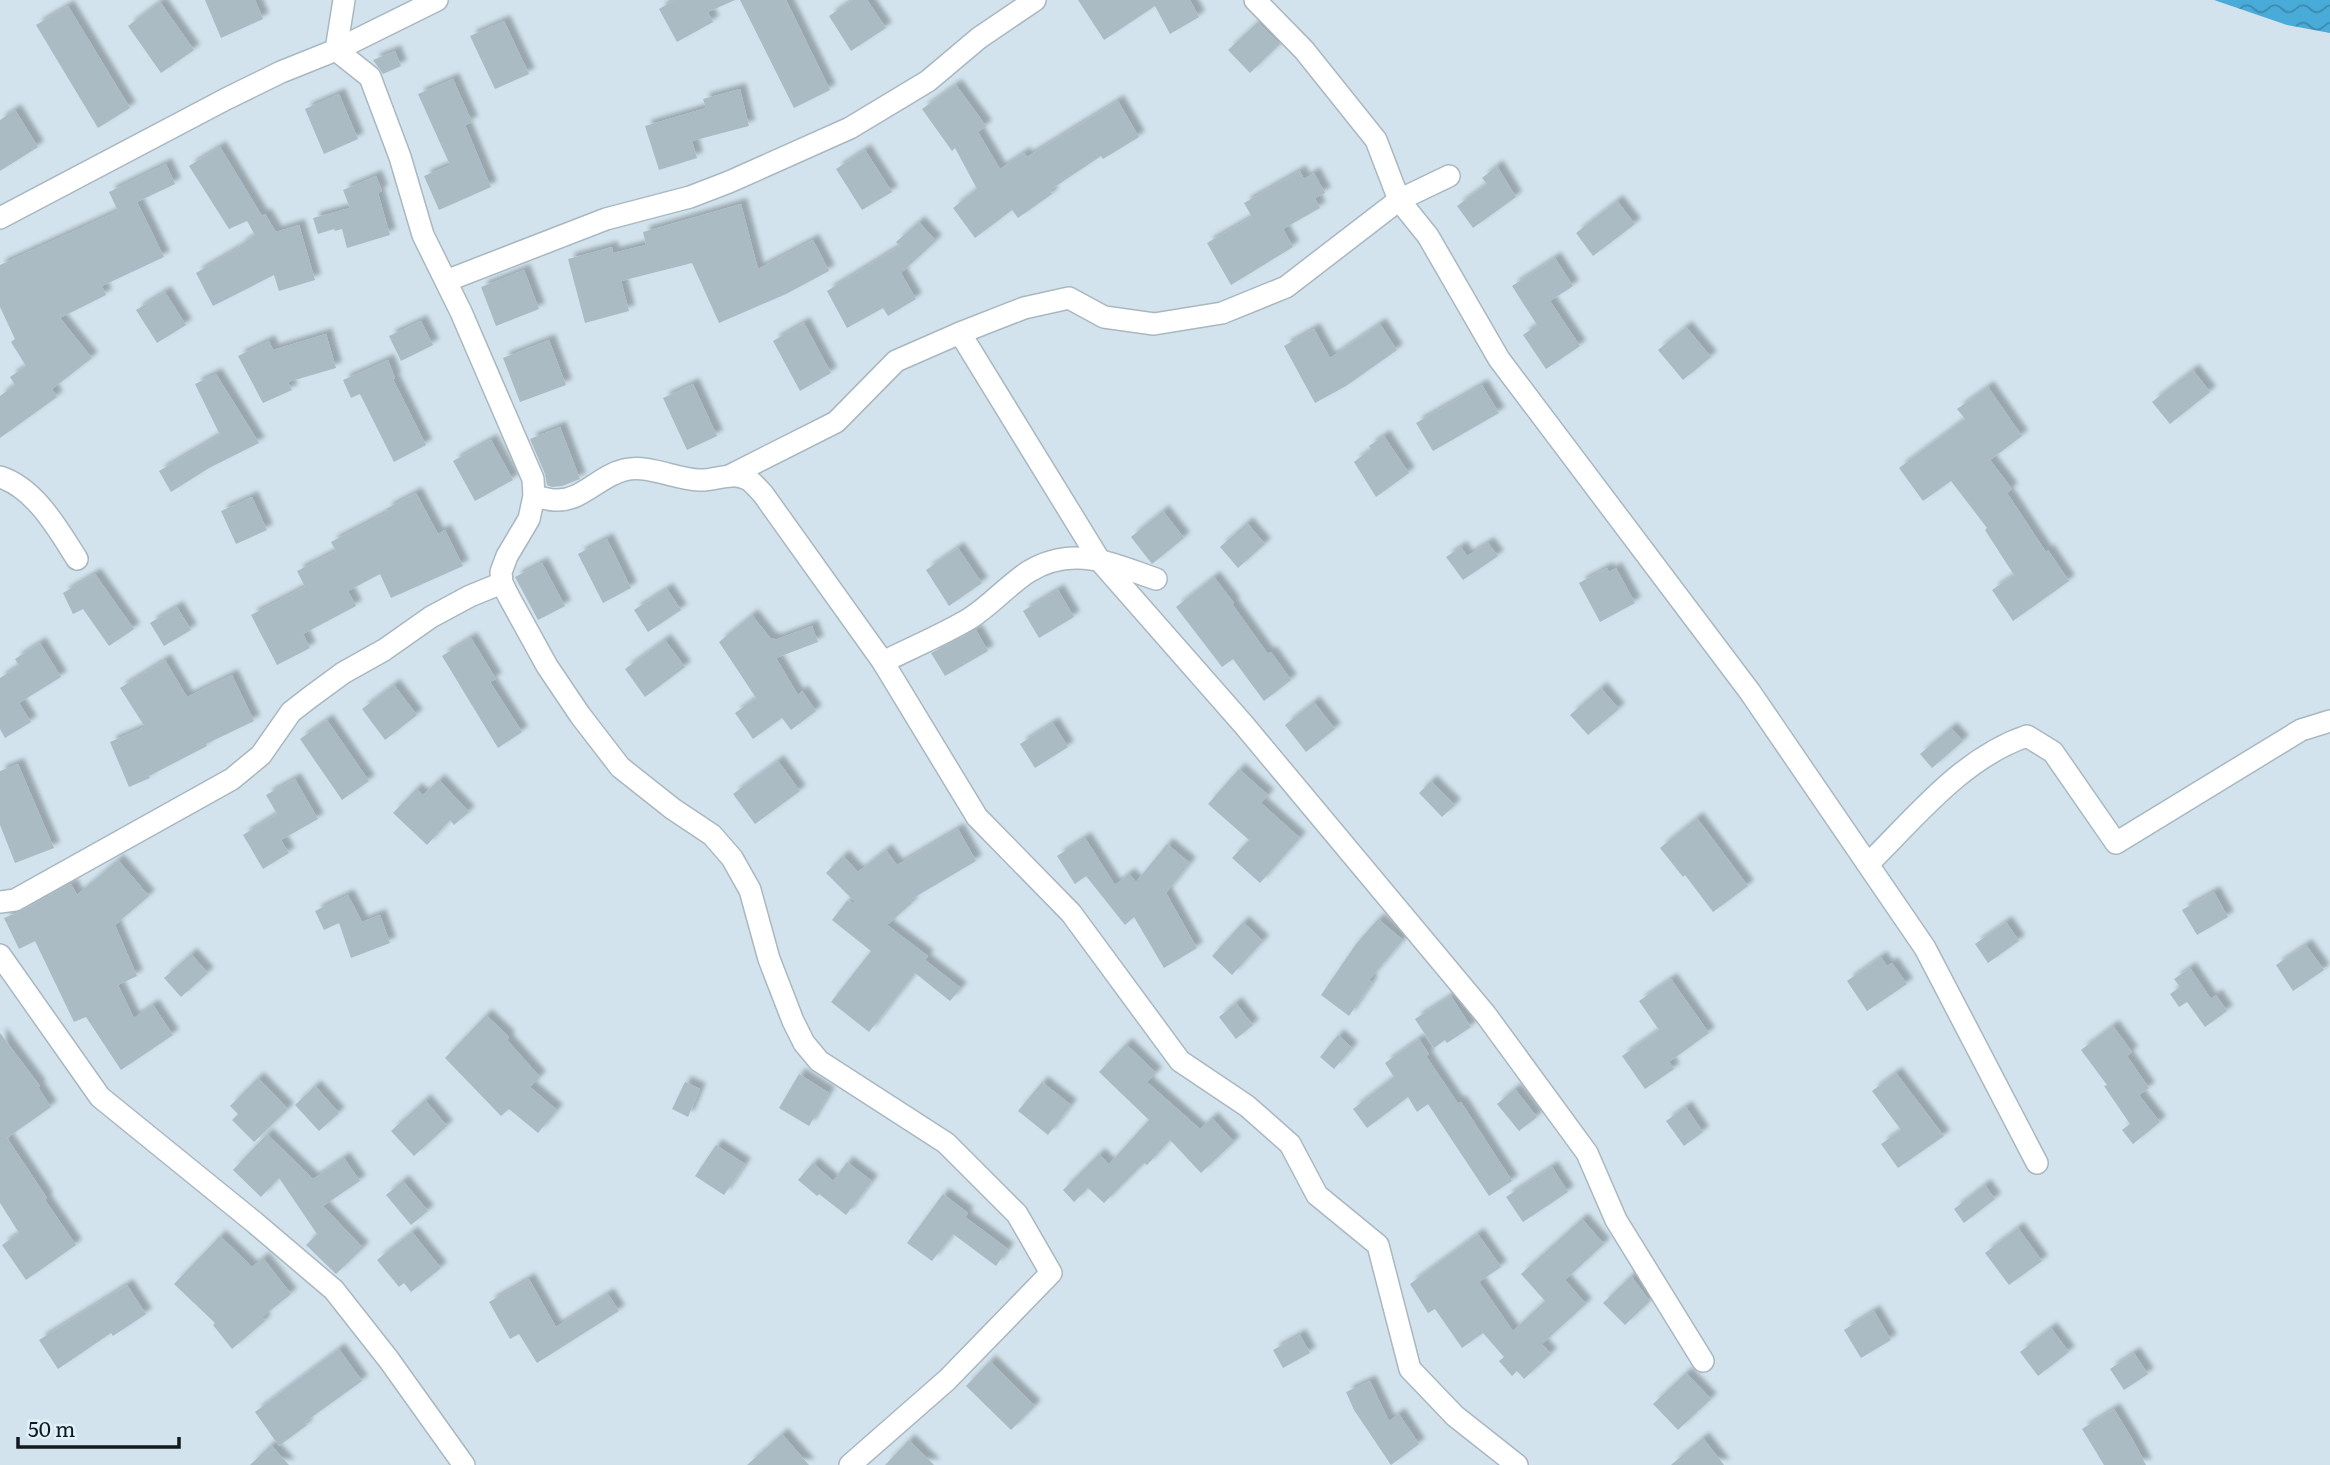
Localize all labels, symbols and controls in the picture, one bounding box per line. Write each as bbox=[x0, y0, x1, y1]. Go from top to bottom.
scale bar bbox=[18, 1406, 178, 1450]
text: 50 m bbox=[28, 1412, 75, 1443]

